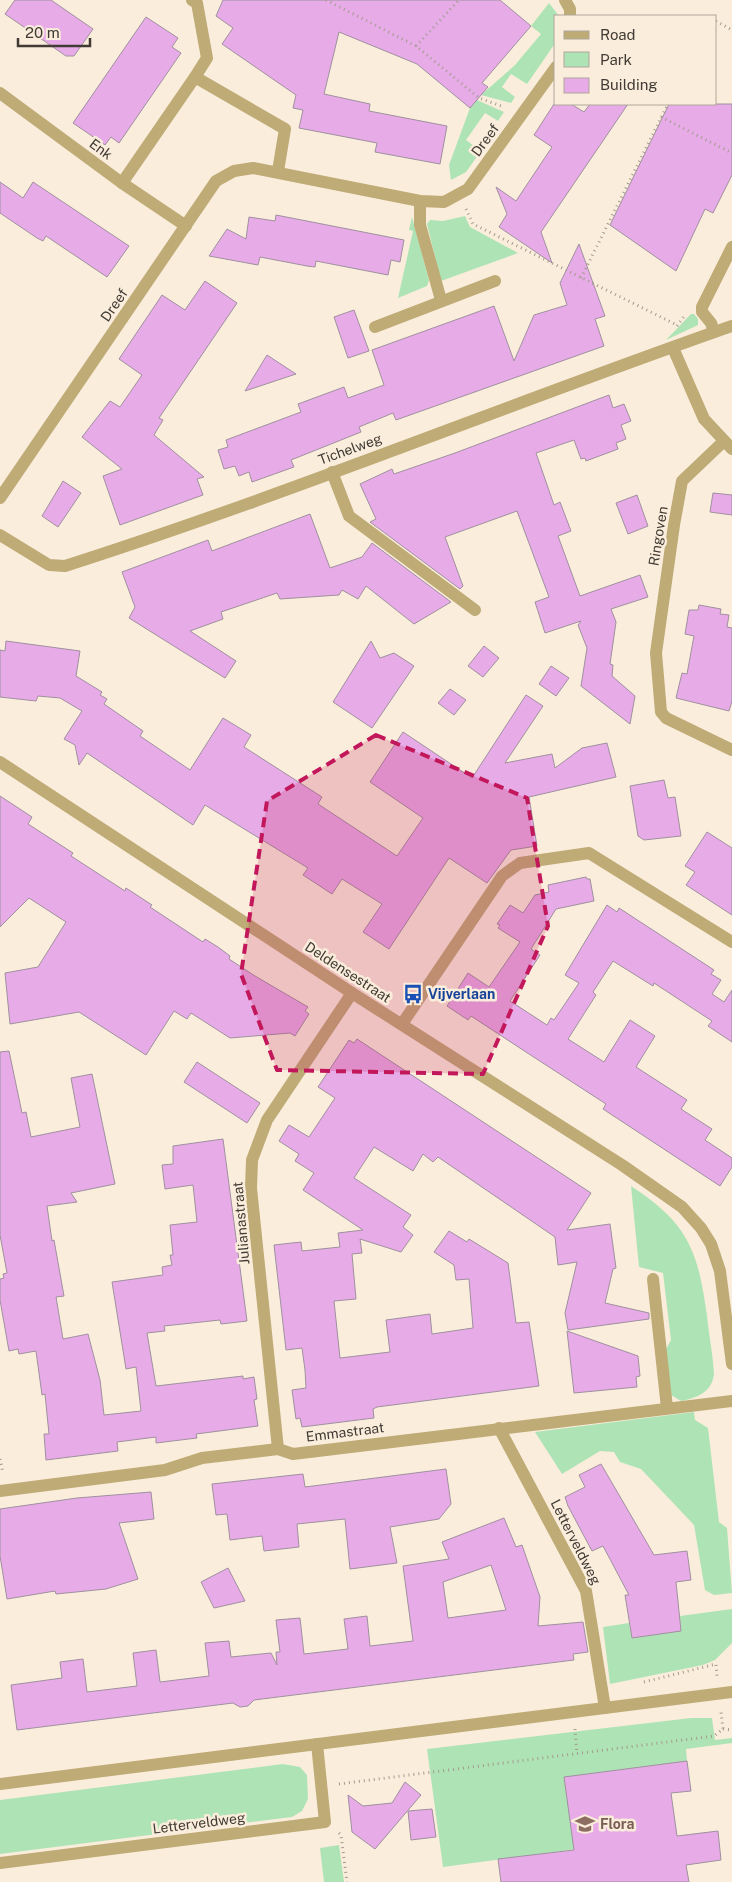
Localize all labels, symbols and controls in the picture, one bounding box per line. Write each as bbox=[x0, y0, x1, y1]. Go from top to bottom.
scale bar bbox=[18, 15, 90, 47]
legend bbox=[554, 15, 717, 105]
text: 20 m bbox=[25, 24, 60, 41]
text: Road bbox=[600, 26, 636, 43]
text: Park bbox=[600, 51, 632, 68]
text: Building bbox=[600, 76, 658, 93]
street label: Dreef bbox=[468, 120, 502, 159]
street label: Enk bbox=[86, 135, 116, 163]
street label: Dreef bbox=[97, 285, 131, 324]
street label: Tichelweg bbox=[316, 430, 384, 468]
street label: Ringoven bbox=[645, 505, 671, 567]
street label: Deldensestraat bbox=[302, 938, 394, 1006]
bus stop icon: Vijverlaan bbox=[402, 983, 424, 1005]
place label: Vijverlaan bbox=[428, 986, 495, 1002]
street label: Julianastraat bbox=[229, 1181, 253, 1265]
street label: Emmastraat bbox=[305, 1419, 385, 1445]
street label: Letterveldweg bbox=[548, 1497, 604, 1588]
street label: Letterveldweg bbox=[152, 1809, 247, 1837]
school or university icon: Flora bbox=[574, 1813, 596, 1835]
place label: Flora bbox=[600, 1816, 634, 1832]

